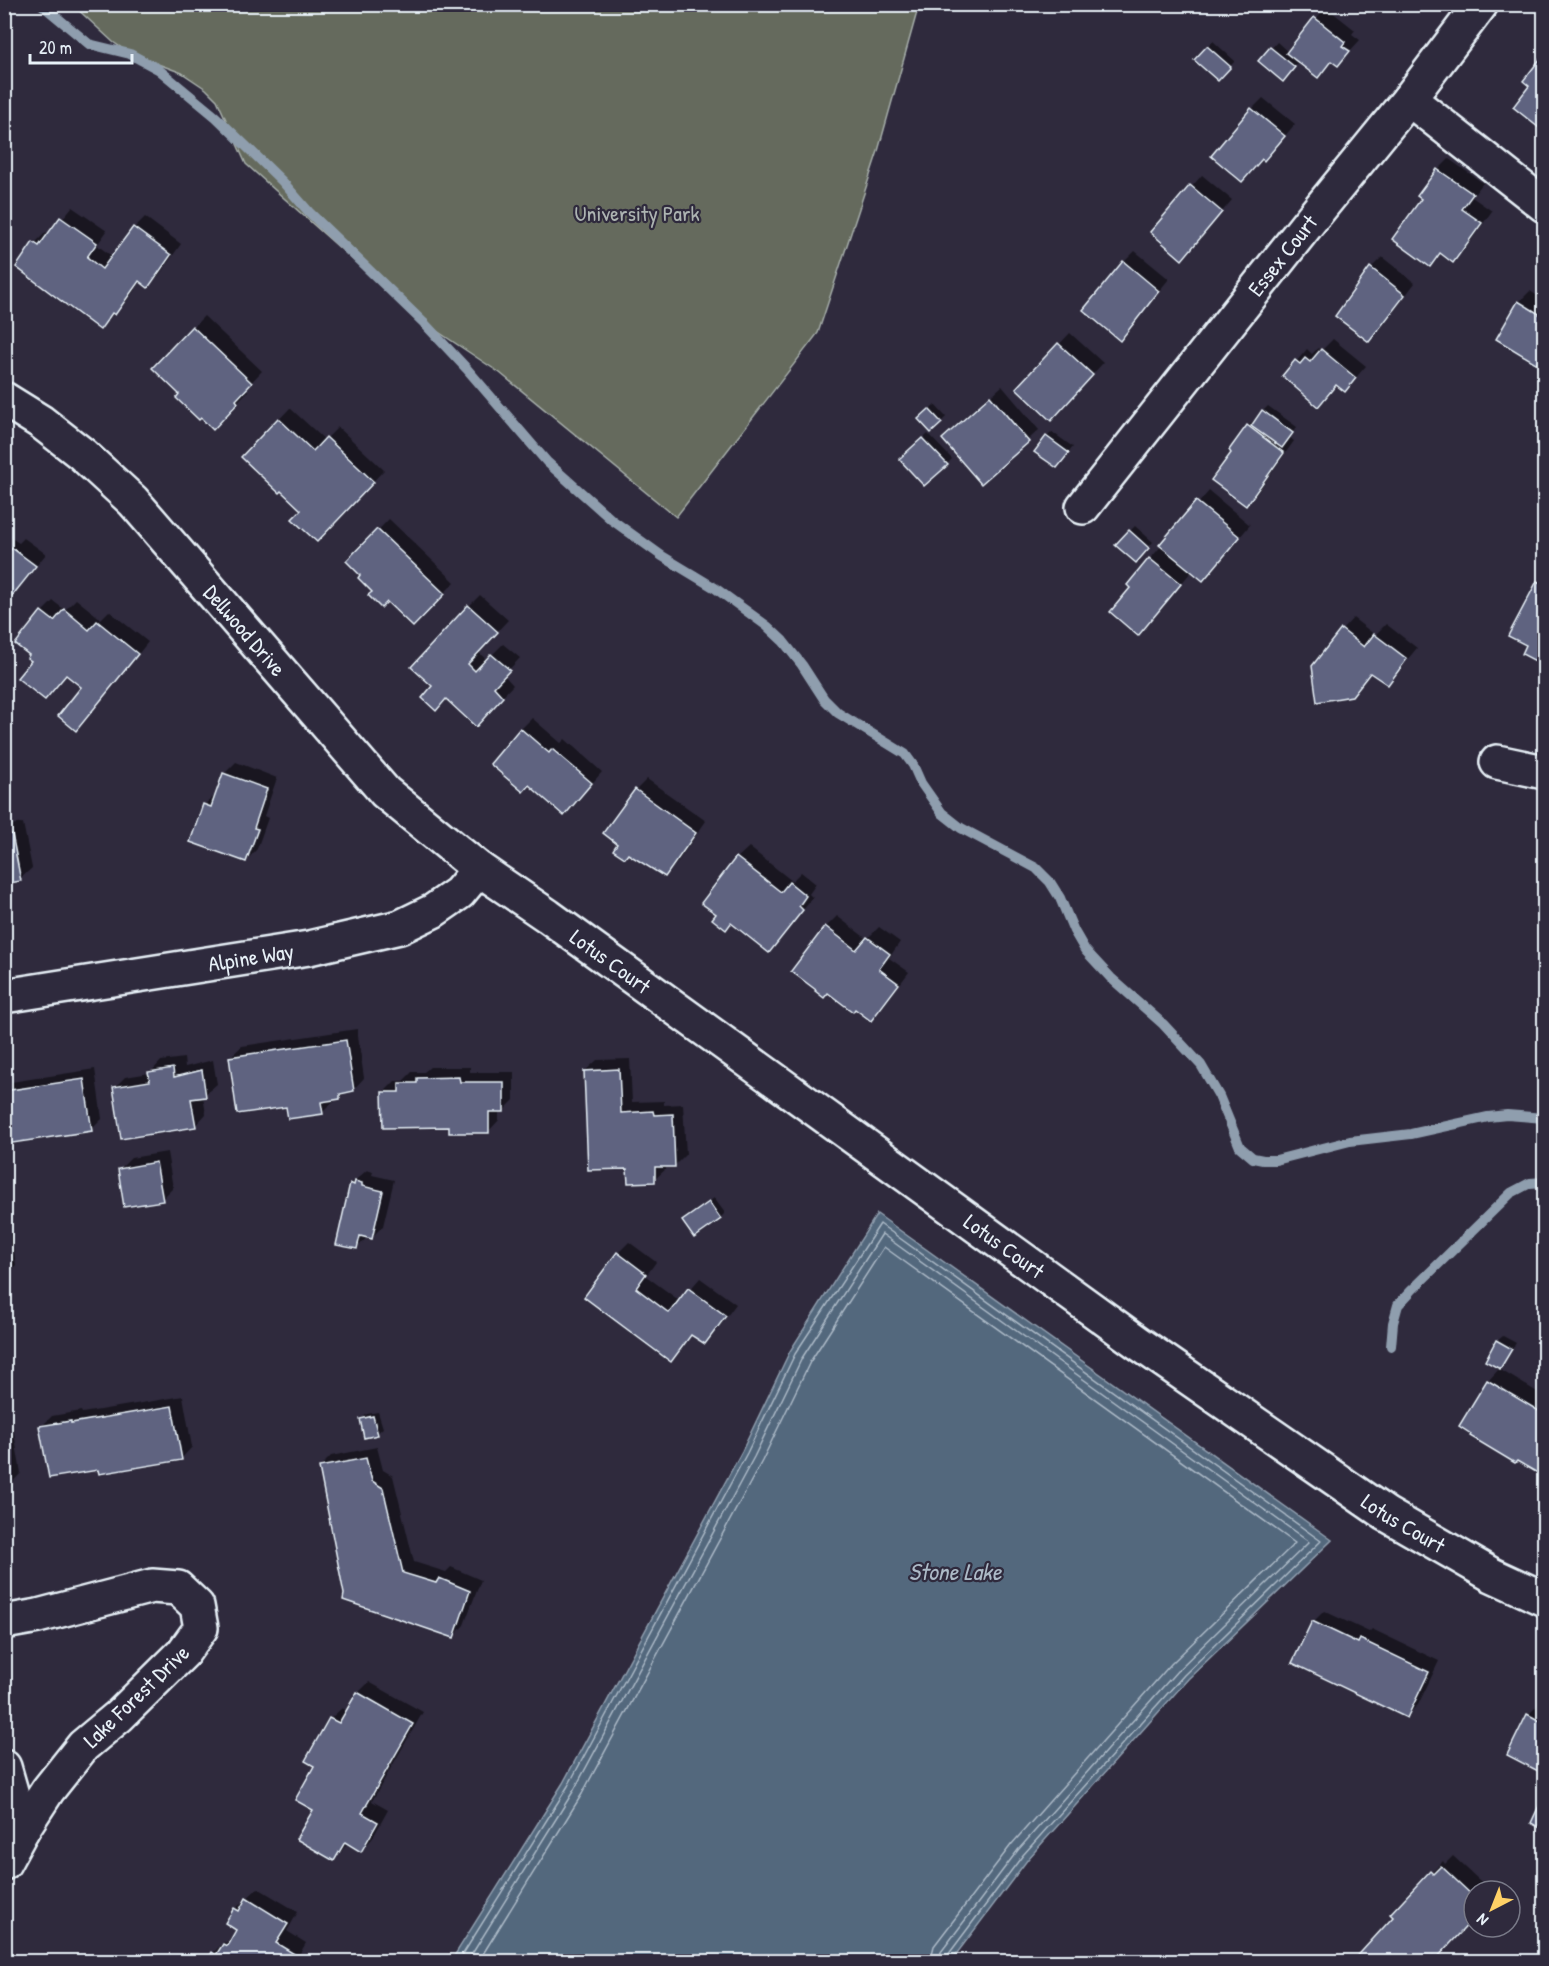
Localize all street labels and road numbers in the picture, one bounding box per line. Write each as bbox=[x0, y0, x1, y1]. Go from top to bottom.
street label: Essex Court bbox=[1241, 208, 1324, 302]
street label: Dellwood Drive bbox=[197, 578, 293, 683]
street label: Lotus Court bbox=[564, 922, 657, 1001]
street label: Alpine Way bbox=[206, 936, 296, 979]
street label: Lotus Court bbox=[958, 1207, 1051, 1286]
street label: Lotus Court bbox=[1355, 1486, 1451, 1560]
street label: Lake Forest Drive bbox=[76, 1638, 196, 1754]

